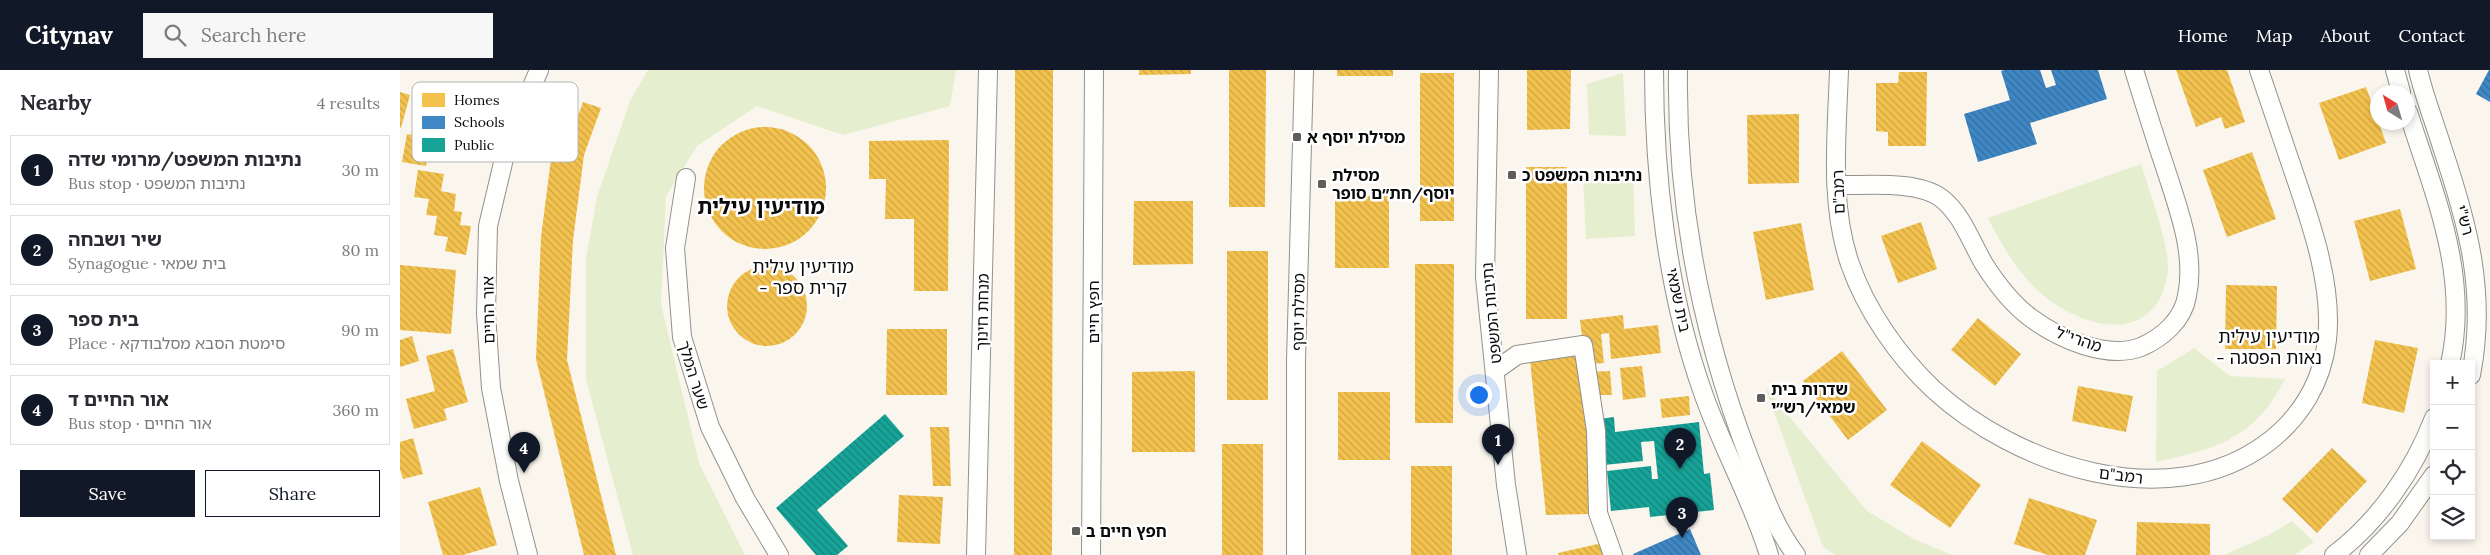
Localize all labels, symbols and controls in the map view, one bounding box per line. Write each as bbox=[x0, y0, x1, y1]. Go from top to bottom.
search box bbox=[143, 13, 493, 58]
text: Citynav bbox=[25, 20, 113, 51]
icon: search bbox=[161, 21, 189, 49]
text: Search here bbox=[201, 23, 306, 47]
text: Home bbox=[2178, 24, 2228, 47]
text: Map bbox=[2256, 24, 2292, 47]
text: About bbox=[2320, 24, 2370, 47]
text: Contact bbox=[2398, 24, 2465, 47]
legend bbox=[412, 82, 578, 162]
north arrow bbox=[2370, 85, 2415, 130]
text: Nearby bbox=[20, 89, 91, 116]
text: Homes bbox=[454, 91, 499, 109]
text: 4 results bbox=[317, 93, 380, 113]
text: Schools bbox=[454, 113, 504, 131]
place label: מסילת יוסף א bbox=[1307, 127, 1405, 147]
marker: מסילת יוסף א bbox=[1291, 131, 1303, 143]
text: Public bbox=[454, 136, 494, 154]
text: נתיבות המשפט/מרומי שדה bbox=[68, 147, 302, 171]
text: 1 bbox=[34, 160, 40, 180]
text: 30 m bbox=[342, 160, 379, 180]
place label: מסילת יוסף/חת״ם סופר bbox=[1332, 165, 1455, 204]
place label: נתיבות המשפט כ bbox=[1522, 165, 1642, 185]
marker: נתיבות המשפט כ bbox=[1506, 169, 1518, 181]
street label: רמב"ם bbox=[1827, 169, 1849, 215]
text: Bus stop · נתיבות המשפט bbox=[68, 173, 245, 193]
marker: מסילת יוסף/חת״ם סופר bbox=[1316, 178, 1328, 190]
district label: מודיעין עילית bbox=[697, 193, 825, 220]
street label: רש"י bbox=[2451, 203, 2479, 237]
text: שיר ושבחה bbox=[68, 227, 162, 251]
text: 2 bbox=[33, 240, 41, 260]
text: 80 m bbox=[342, 240, 379, 260]
text: Synagogue · בית שמאי bbox=[68, 253, 227, 273]
district label: מודיעין עילית - קרית ספר bbox=[752, 255, 854, 299]
street label: נתיבות המשפט bbox=[1477, 262, 1505, 364]
street label: בית שמאי bbox=[1662, 266, 1696, 334]
street label: מנחת חינוך bbox=[971, 273, 993, 351]
street label: מסילת יוסף bbox=[1287, 273, 1309, 351]
street label: אור החיים bbox=[477, 276, 499, 344]
street label: חפץ חיים bbox=[1083, 280, 1103, 344]
text: בית ספר bbox=[68, 307, 139, 331]
text: 3 bbox=[33, 320, 41, 340]
text: 90 m bbox=[341, 320, 379, 340]
street label: מהרי"ל bbox=[2053, 322, 2105, 356]
district label: מודיעין עילית - נאות הפסגה bbox=[2216, 325, 2322, 369]
text: Place · סימטת הסבא מסלבודקא bbox=[68, 333, 285, 353]
street label: שער המלך bbox=[674, 338, 714, 412]
map controls bbox=[2430, 360, 2475, 540]
button: + bbox=[2430, 360, 2475, 405]
place label: שדרות בית שמאי/רש״י bbox=[1771, 379, 1856, 418]
your location bbox=[1466, 382, 1492, 408]
text: אור החיים ד bbox=[68, 387, 169, 411]
marker: שדרות בית שמאי/רש״י bbox=[1755, 392, 1767, 404]
text: 4 bbox=[33, 400, 41, 420]
text: 360 m bbox=[332, 400, 379, 420]
button: − bbox=[2430, 405, 2475, 450]
text: Bus stop · אור החיים bbox=[68, 413, 212, 433]
pin: 1 bbox=[1482, 424, 1514, 465]
pin: 2 bbox=[1664, 428, 1696, 469]
pin: 4 bbox=[508, 432, 540, 473]
button: locate bbox=[2430, 450, 2475, 495]
street label: רמב"ם bbox=[2098, 462, 2144, 488]
button: Save bbox=[20, 470, 195, 517]
button: Share bbox=[205, 470, 380, 517]
button: layers bbox=[2430, 495, 2475, 540]
pin: 3 bbox=[1666, 497, 1698, 538]
place label: חפץ חיים ב bbox=[1086, 521, 1167, 541]
marker: חפץ חיים ב bbox=[1070, 525, 1082, 537]

